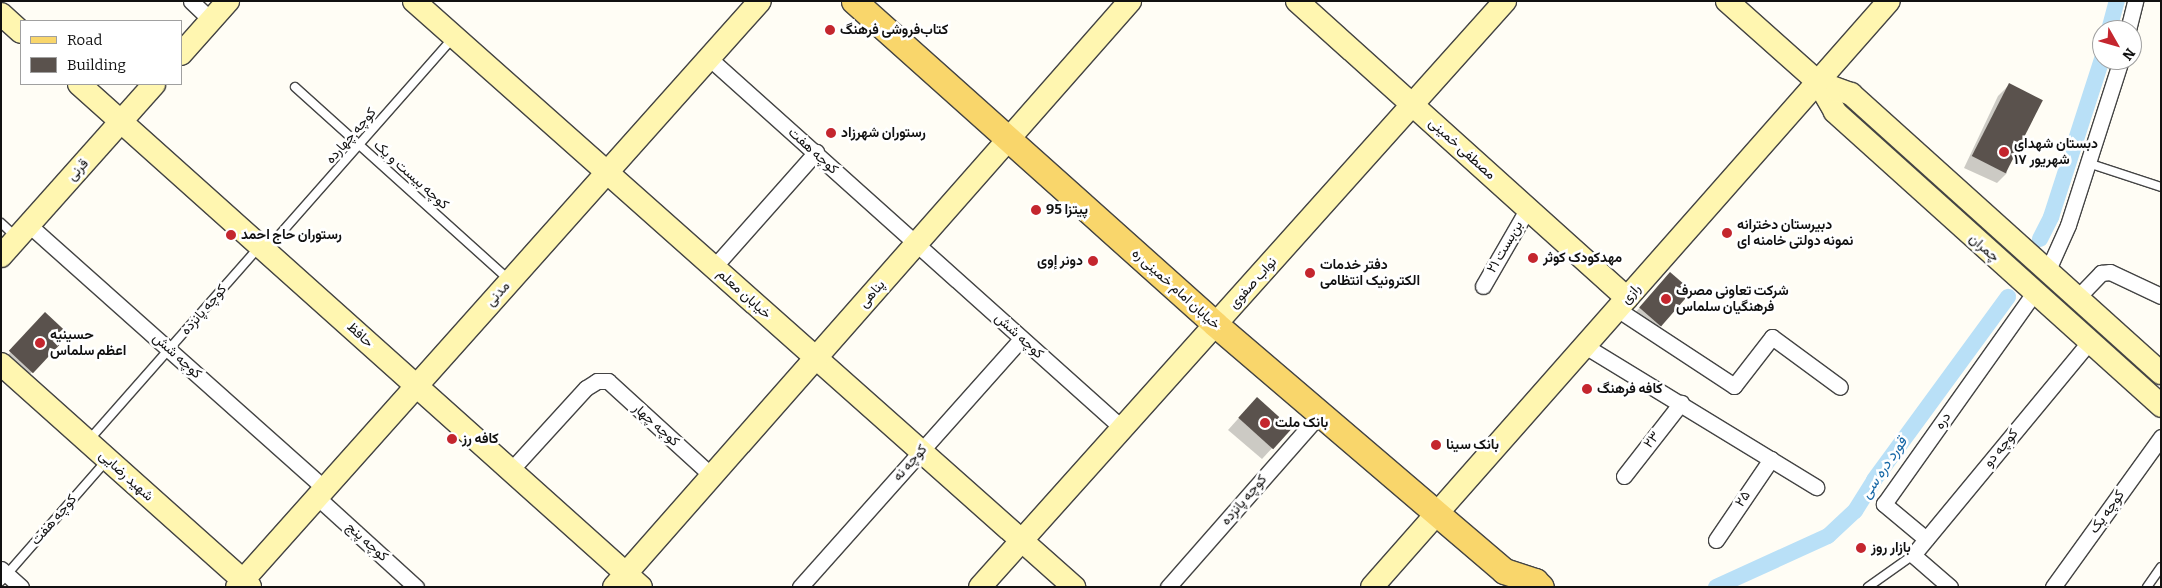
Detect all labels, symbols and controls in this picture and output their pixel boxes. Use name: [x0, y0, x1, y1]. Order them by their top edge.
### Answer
legend: [20, 20, 182, 85]
north arrow: [2092, 20, 2142, 70]
place label: کتاب‌فروشی فرهنگ: [840, 22, 948, 38]
marker: کتاب‌فروشی فرهنگ: [824, 24, 836, 36]
text: Road: [67, 31, 102, 49]
text: N: [2118, 44, 2138, 63]
text: Building: [67, 56, 126, 74]
street label: کوچه چهارده: [322, 105, 380, 167]
street label: مصطفی خمینی: [1425, 115, 1499, 183]
street label: کوچه هفت: [784, 124, 842, 178]
place label: رستوران شهرزاد: [841, 125, 926, 141]
marker: رستوران شهرزاد: [825, 127, 837, 139]
place label: دبستان شهدای ۱۷ شهریور: [2014, 136, 2098, 168]
street label: کوچه بیست و یک: [370, 137, 452, 213]
marker: دبستان شهدای ۱۷ شهریور: [1998, 146, 2010, 158]
street label: قرنی: [64, 155, 92, 185]
place label: پیتزا 95: [1046, 202, 1088, 218]
marker: پیتزا 95: [1030, 204, 1042, 216]
place label: دبیرستان دخترانه نمونه دولتی خامنه ای: [1737, 217, 1853, 250]
street label: بن‌بست ۲۱: [1483, 218, 1527, 276]
place label: رستوران حاج احمد: [241, 227, 342, 243]
marker: دبیرستان دخترانه نمونه دولتی خامنه ای: [1721, 227, 1733, 239]
marker: رستوران حاج احمد: [225, 229, 237, 241]
street label: چمران: [1966, 230, 2002, 266]
street label: خیابان امام خمینی ره: [1128, 245, 1224, 333]
place label: مهدکودک کوثر: [1543, 250, 1622, 266]
marker: مهدکودک کوثر: [1527, 252, 1539, 264]
place label: دونر إوی: [1037, 253, 1083, 269]
street label: نواب صفوی: [1226, 254, 1280, 312]
marker: دونر إوی: [1087, 255, 1099, 267]
place label: دفتر خدمات الکترونیک انتظامی: [1320, 257, 1420, 290]
street label: خیابان معلم: [713, 265, 775, 323]
marker: دفتر خدمات الکترونیک انتظامی: [1304, 267, 1316, 279]
street label: پناهی: [855, 277, 889, 311]
street label: مدنی: [482, 278, 514, 310]
street label: رازی: [1617, 280, 1645, 308]
street label: کوچه پانزده: [178, 281, 230, 339]
place label: شرکت تعاونی مصرف فرهنگیان سلماس: [1676, 283, 1789, 316]
marker: شرکت تعاونی مصرف فرهنگیان سلماس: [1660, 293, 1672, 305]
street label: کوچه شش: [991, 310, 1047, 362]
street label: حافظ: [343, 319, 377, 351]
place label: حسینیه اعظم سلماس: [50, 327, 126, 360]
street label: کوچه شش: [149, 330, 205, 382]
marker: حسینیه اعظم سلماس: [34, 337, 46, 349]
place label: کافه فرهنگ: [1597, 381, 1663, 397]
marker: کافه فرهنگ: [1581, 383, 1593, 395]
street label: کوچه چهار: [629, 400, 683, 450]
street label: دره: [1931, 409, 1955, 433]
place label: بانک ملت: [1275, 415, 1328, 431]
marker: بانک ملت: [1259, 417, 1271, 429]
street label: کوچه دو: [1980, 425, 2022, 471]
street label: ۲۳: [1640, 428, 1664, 452]
place label: کافه رز: [462, 431, 499, 447]
marker: کافه رز: [446, 433, 458, 445]
water label: قورد دره سی: [1857, 434, 1911, 502]
place label: بانک سینا: [1446, 437, 1499, 453]
marker: بانک سینا: [1430, 439, 1442, 451]
street label: کوچه نه: [889, 441, 931, 485]
street label: شهید رضایی: [95, 447, 157, 505]
street label: کوچه پانزده: [1218, 471, 1270, 529]
street label: کوچه یک: [2086, 487, 2128, 537]
street label: ۲۵: [1732, 488, 1754, 510]
street label: کوچه هفت: [27, 491, 81, 549]
street label: کوچه پنج: [343, 519, 391, 565]
place label: بازار روز: [1871, 540, 1911, 556]
marker: بازار روز: [1855, 542, 1867, 554]

